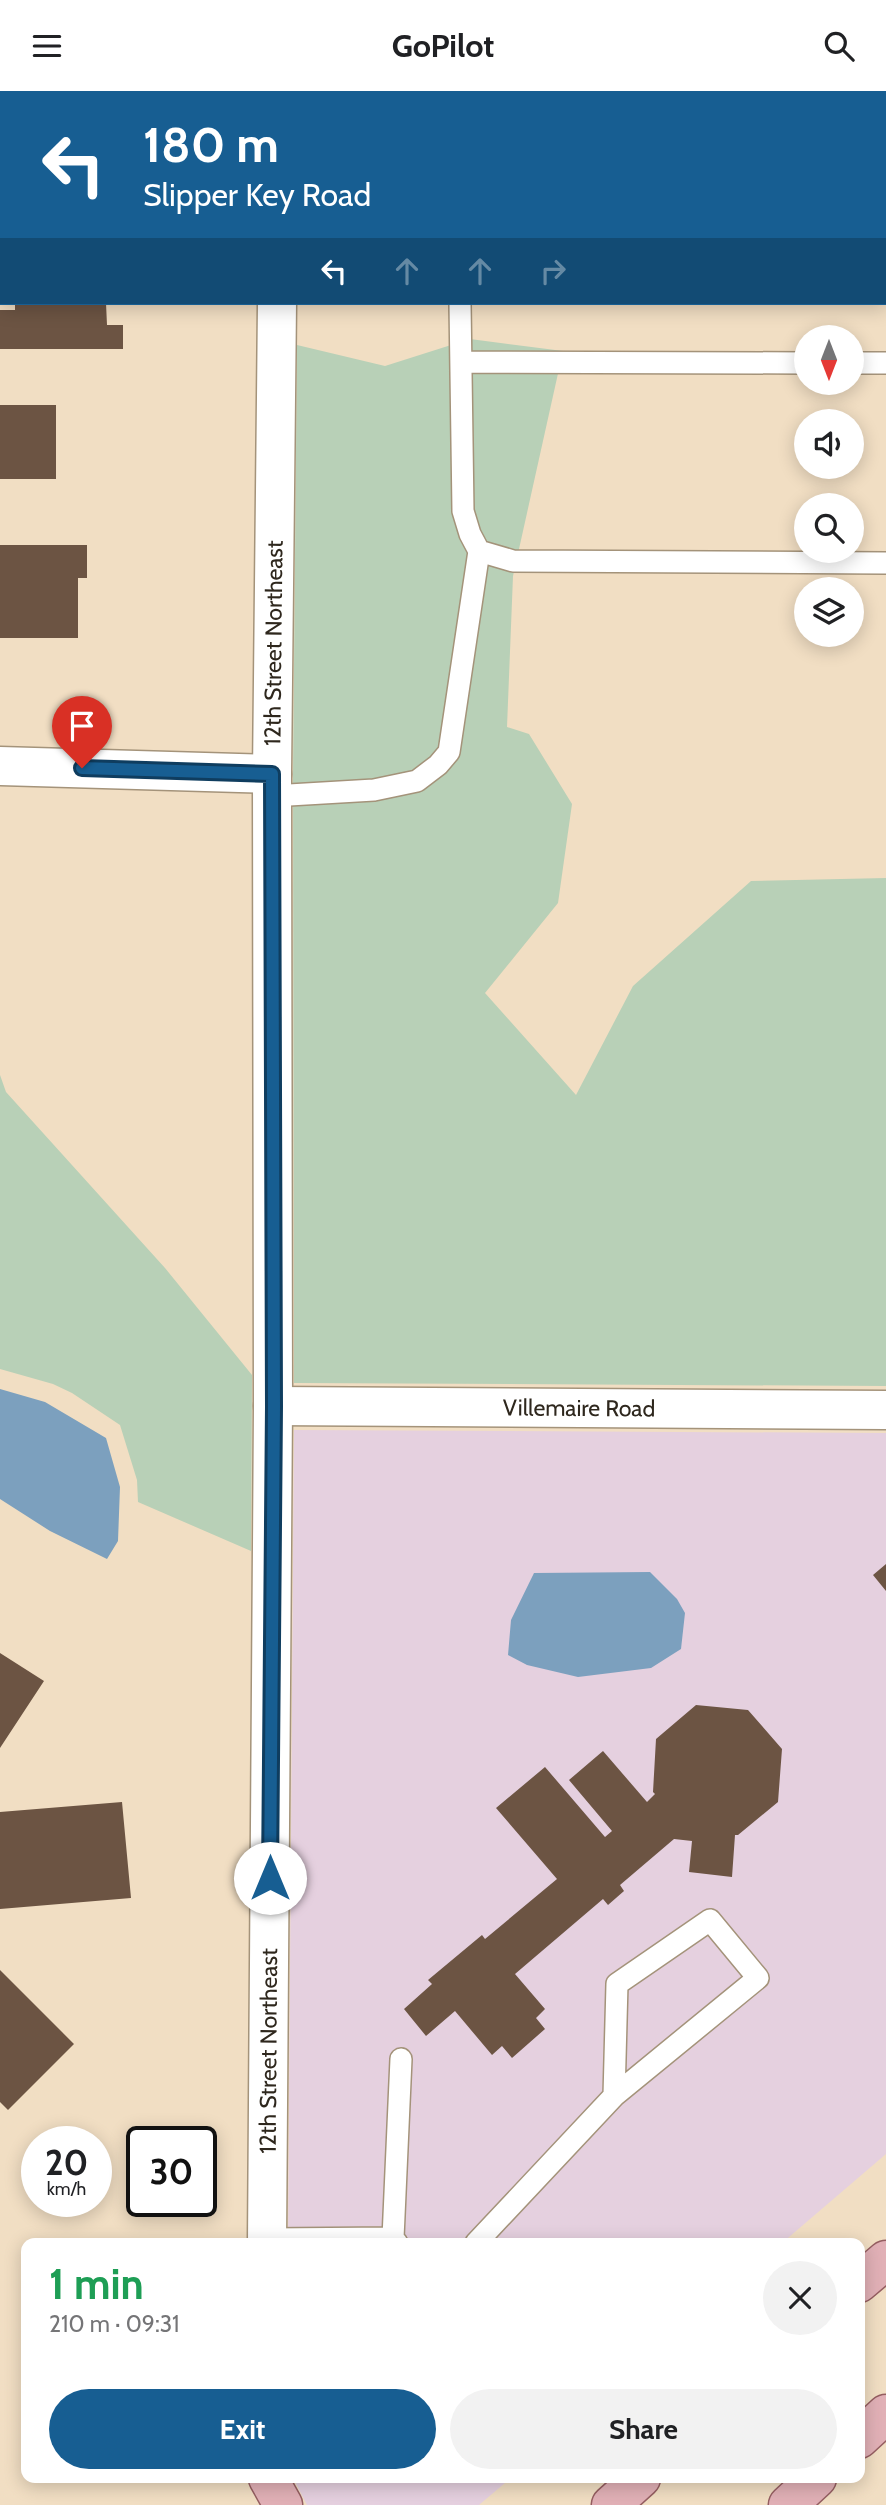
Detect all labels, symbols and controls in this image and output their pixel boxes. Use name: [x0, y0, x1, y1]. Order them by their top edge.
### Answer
text: GoPilot: [392, 26, 494, 65]
icon: menu: [28, 27, 66, 65]
icon: search: [820, 27, 858, 65]
text: 180 m: [143, 115, 279, 174]
icon: left: [28, 119, 119, 210]
text: Slipper Key Road: [143, 175, 371, 214]
icon: left: [315, 252, 353, 290]
icon: ahead: [388, 252, 426, 290]
icon: ahead: [461, 252, 499, 290]
icon: right: [534, 252, 572, 290]
north arrow: [794, 325, 864, 395]
map controls: [794, 325, 864, 647]
button: sound: [794, 409, 864, 479]
button: search: [794, 493, 864, 563]
street label: 12th Street Northeast: [258, 540, 288, 746]
button: layers: [794, 577, 864, 647]
pin: [52, 696, 112, 768]
icon: arrive: [63, 707, 101, 745]
street label: Villemaire Road: [503, 1393, 655, 1422]
position arrow: [233, 1841, 307, 1915]
street label: 12th Street Northeast: [254, 1948, 283, 2154]
speed limit sign: 30: [126, 2126, 217, 2217]
text: 20: [45, 2141, 88, 2184]
text: km/h: [47, 2178, 86, 2200]
text: 1 min: [49, 2258, 144, 2310]
button: close: [763, 2261, 837, 2335]
text: 210 m · 09:31: [49, 2310, 180, 2338]
button: Exit: [49, 2389, 436, 2469]
button: Share: [450, 2389, 837, 2469]

